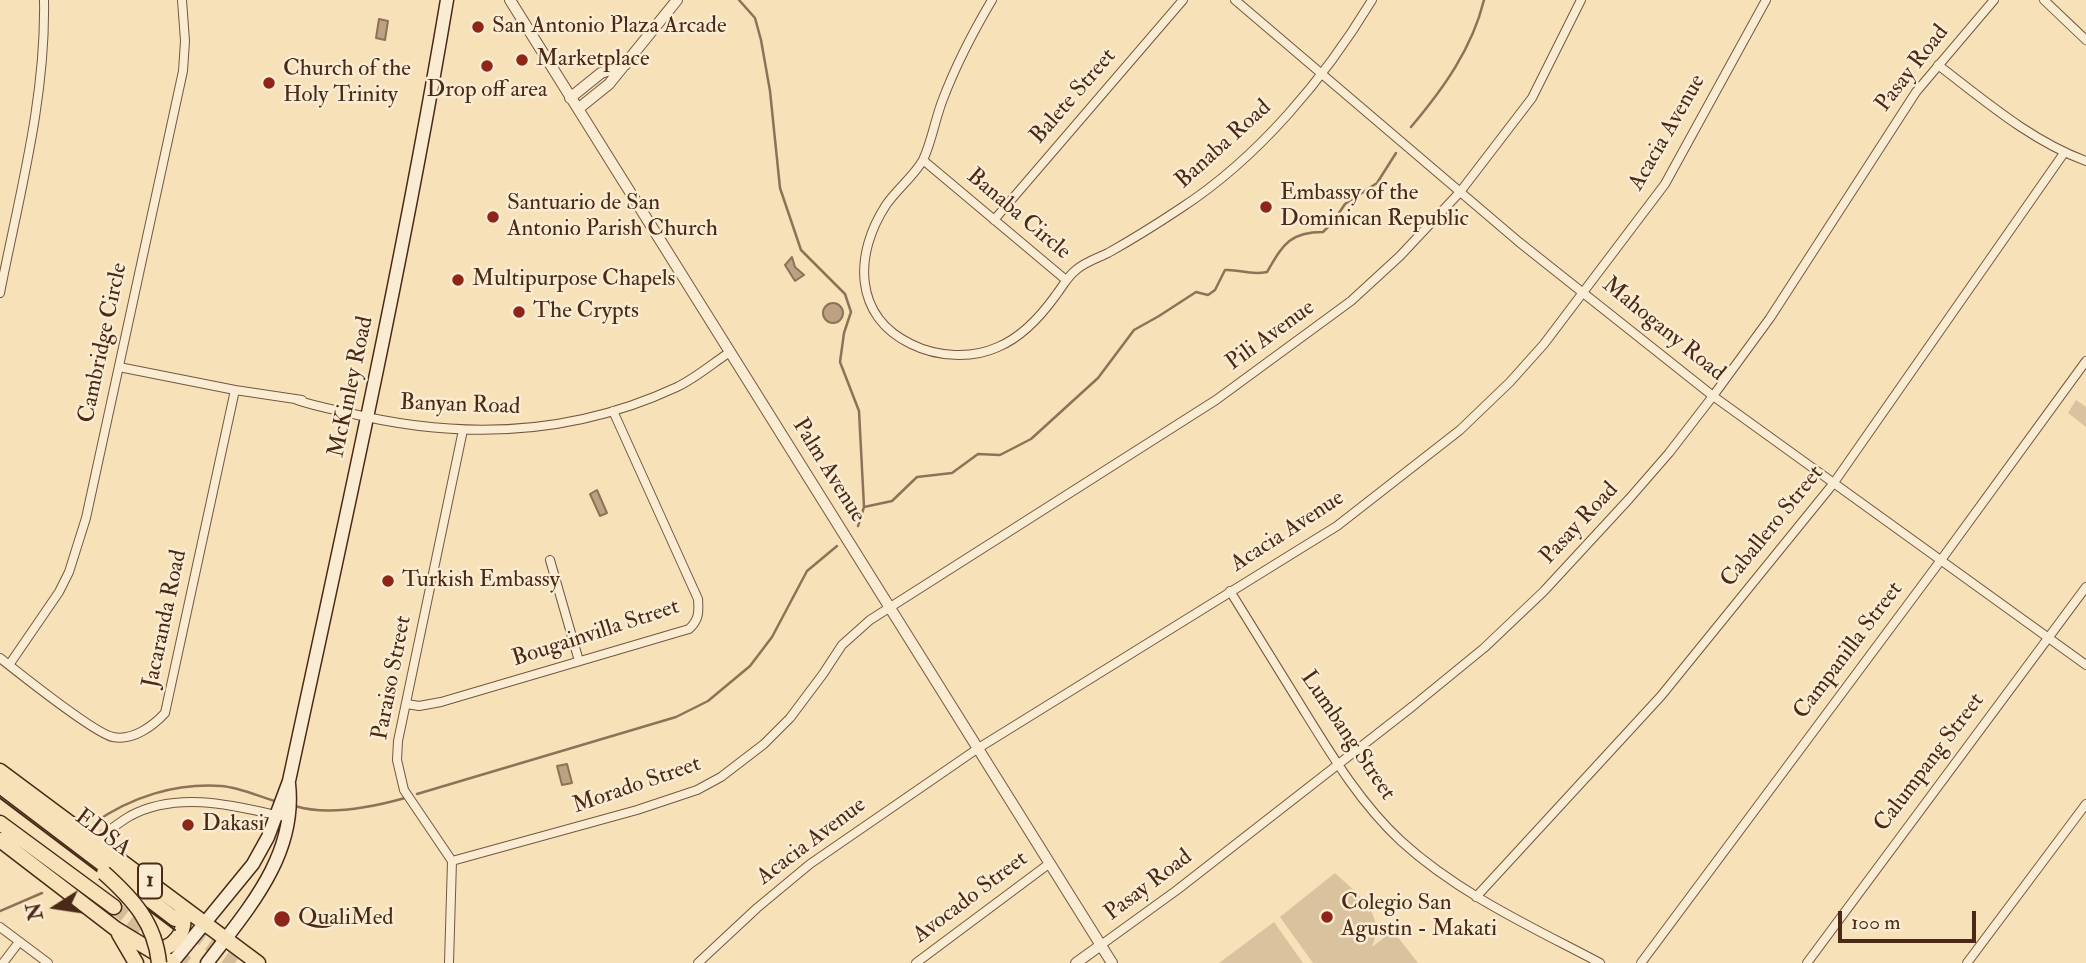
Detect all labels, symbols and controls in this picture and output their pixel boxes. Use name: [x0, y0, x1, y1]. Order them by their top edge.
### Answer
place label: San Antonio Plaza Arcade: [492, 13, 726, 41]
marker: San Antonio Plaza Arcade: [470, 19, 486, 35]
street label: Pasay Road: [1871, 20, 1955, 118]
street label: Balete Street: [1025, 44, 1123, 150]
place label: Marketplace: [536, 46, 649, 74]
marker: Marketplace: [514, 52, 530, 68]
place label: Church of the Holy Trinity: [283, 56, 411, 110]
marker: Drop off area: [479, 58, 495, 74]
street label: Acacia Avenue: [1624, 70, 1712, 196]
marker: Church of the Holy Trinity: [261, 75, 277, 91]
place label: Drop off area: [427, 77, 547, 105]
street label: Banaba Road: [1170, 95, 1278, 195]
street label: Banaba Circle: [960, 163, 1076, 267]
place label: Embassy of the Dominican Republic: [1280, 180, 1469, 234]
place label: Santuario de San Antonio Parish Church: [507, 190, 718, 244]
marker: Embassy of the Dominican Republic: [1258, 199, 1274, 215]
marker: Santuario de San Antonio Parish Church: [485, 209, 501, 225]
street label: Cambridge Circle: [74, 261, 134, 425]
place label: Multipurpose Chapels: [472, 266, 675, 294]
marker: Multipurpose Chapels: [450, 272, 466, 288]
street label: Mahogany Road: [1596, 272, 1730, 388]
street label: Pili Avenue: [1221, 295, 1321, 377]
place label: The Crypts: [533, 298, 639, 326]
marker: The Crypts: [511, 304, 527, 320]
street label: McKinley Road: [324, 314, 380, 460]
street label: Banyan Road: [399, 390, 521, 422]
street label: Palm Avenue: [785, 414, 871, 528]
street label: Caballero Street: [1716, 461, 1830, 593]
street label: Pasay Road: [1535, 477, 1625, 571]
street label: Acacia Avenue: [1226, 485, 1350, 579]
street label: Jacaranda Road: [138, 547, 194, 691]
place label: Turkish Embassy: [402, 567, 560, 595]
marker: Turkish Embassy: [380, 573, 396, 589]
street label: Campanilla Street: [1788, 577, 1910, 725]
street label: Bougainvilla Street: [509, 594, 683, 674]
street label: Paraiso Street: [367, 614, 419, 742]
street label: Lumbang Street: [1293, 666, 1401, 806]
street label: Calumpang Street: [1869, 688, 1991, 838]
street label: Morado Street: [569, 751, 705, 821]
street label: Acacia Avenue: [752, 792, 872, 892]
street label: EDSA: [69, 804, 135, 864]
place label: Dakasi: [202, 811, 264, 839]
marker: Dakasi: [180, 817, 196, 833]
street label: Pasay Road: [1100, 844, 1198, 928]
street label: Avocado Street: [908, 846, 1034, 950]
road number: 1: [138, 864, 162, 898]
north arrow: [21, 872, 91, 942]
place label: Colegio San Agustin - Makati: [1341, 890, 1497, 944]
scale bar: [1841, 897, 1979, 941]
text: N: [22, 901, 49, 922]
place label: QualiMed: [298, 905, 394, 933]
marker: QualiMed: [272, 909, 292, 929]
marker: Colegio San Agustin - Makati: [1319, 909, 1335, 925]
text: 100 m: [1851, 909, 1901, 936]

